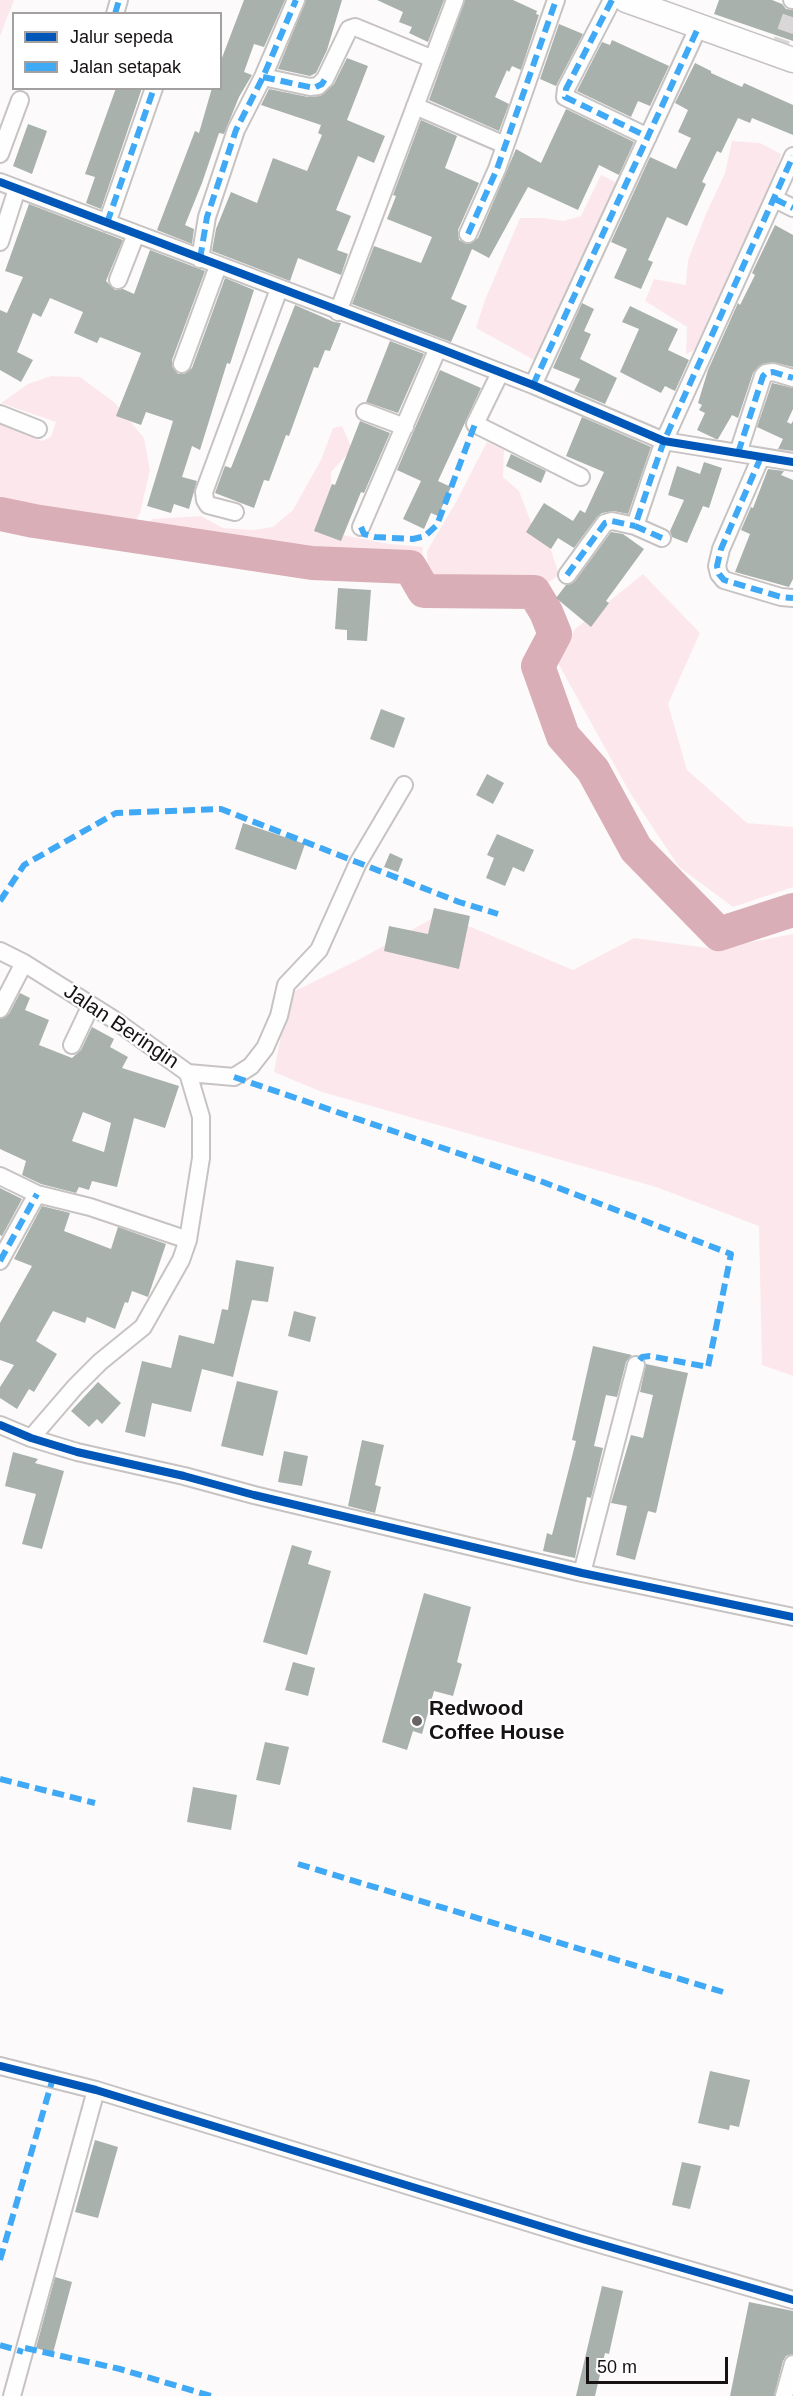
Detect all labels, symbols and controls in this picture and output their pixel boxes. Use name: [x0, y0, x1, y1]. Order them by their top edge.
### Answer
legend: [12, 12, 222, 90]
text: Jalur sepeda: [70, 27, 173, 47]
text: Jalan setapak: [70, 57, 181, 77]
street label: Jalan Beringin: [59, 979, 183, 1075]
place label: Redwood Coffee House: [429, 1696, 564, 1746]
marker: Redwood Coffee House: [410, 1714, 424, 1728]
scale bar: [589, 2345, 732, 2383]
text: 50 m: [597, 2357, 637, 2377]

